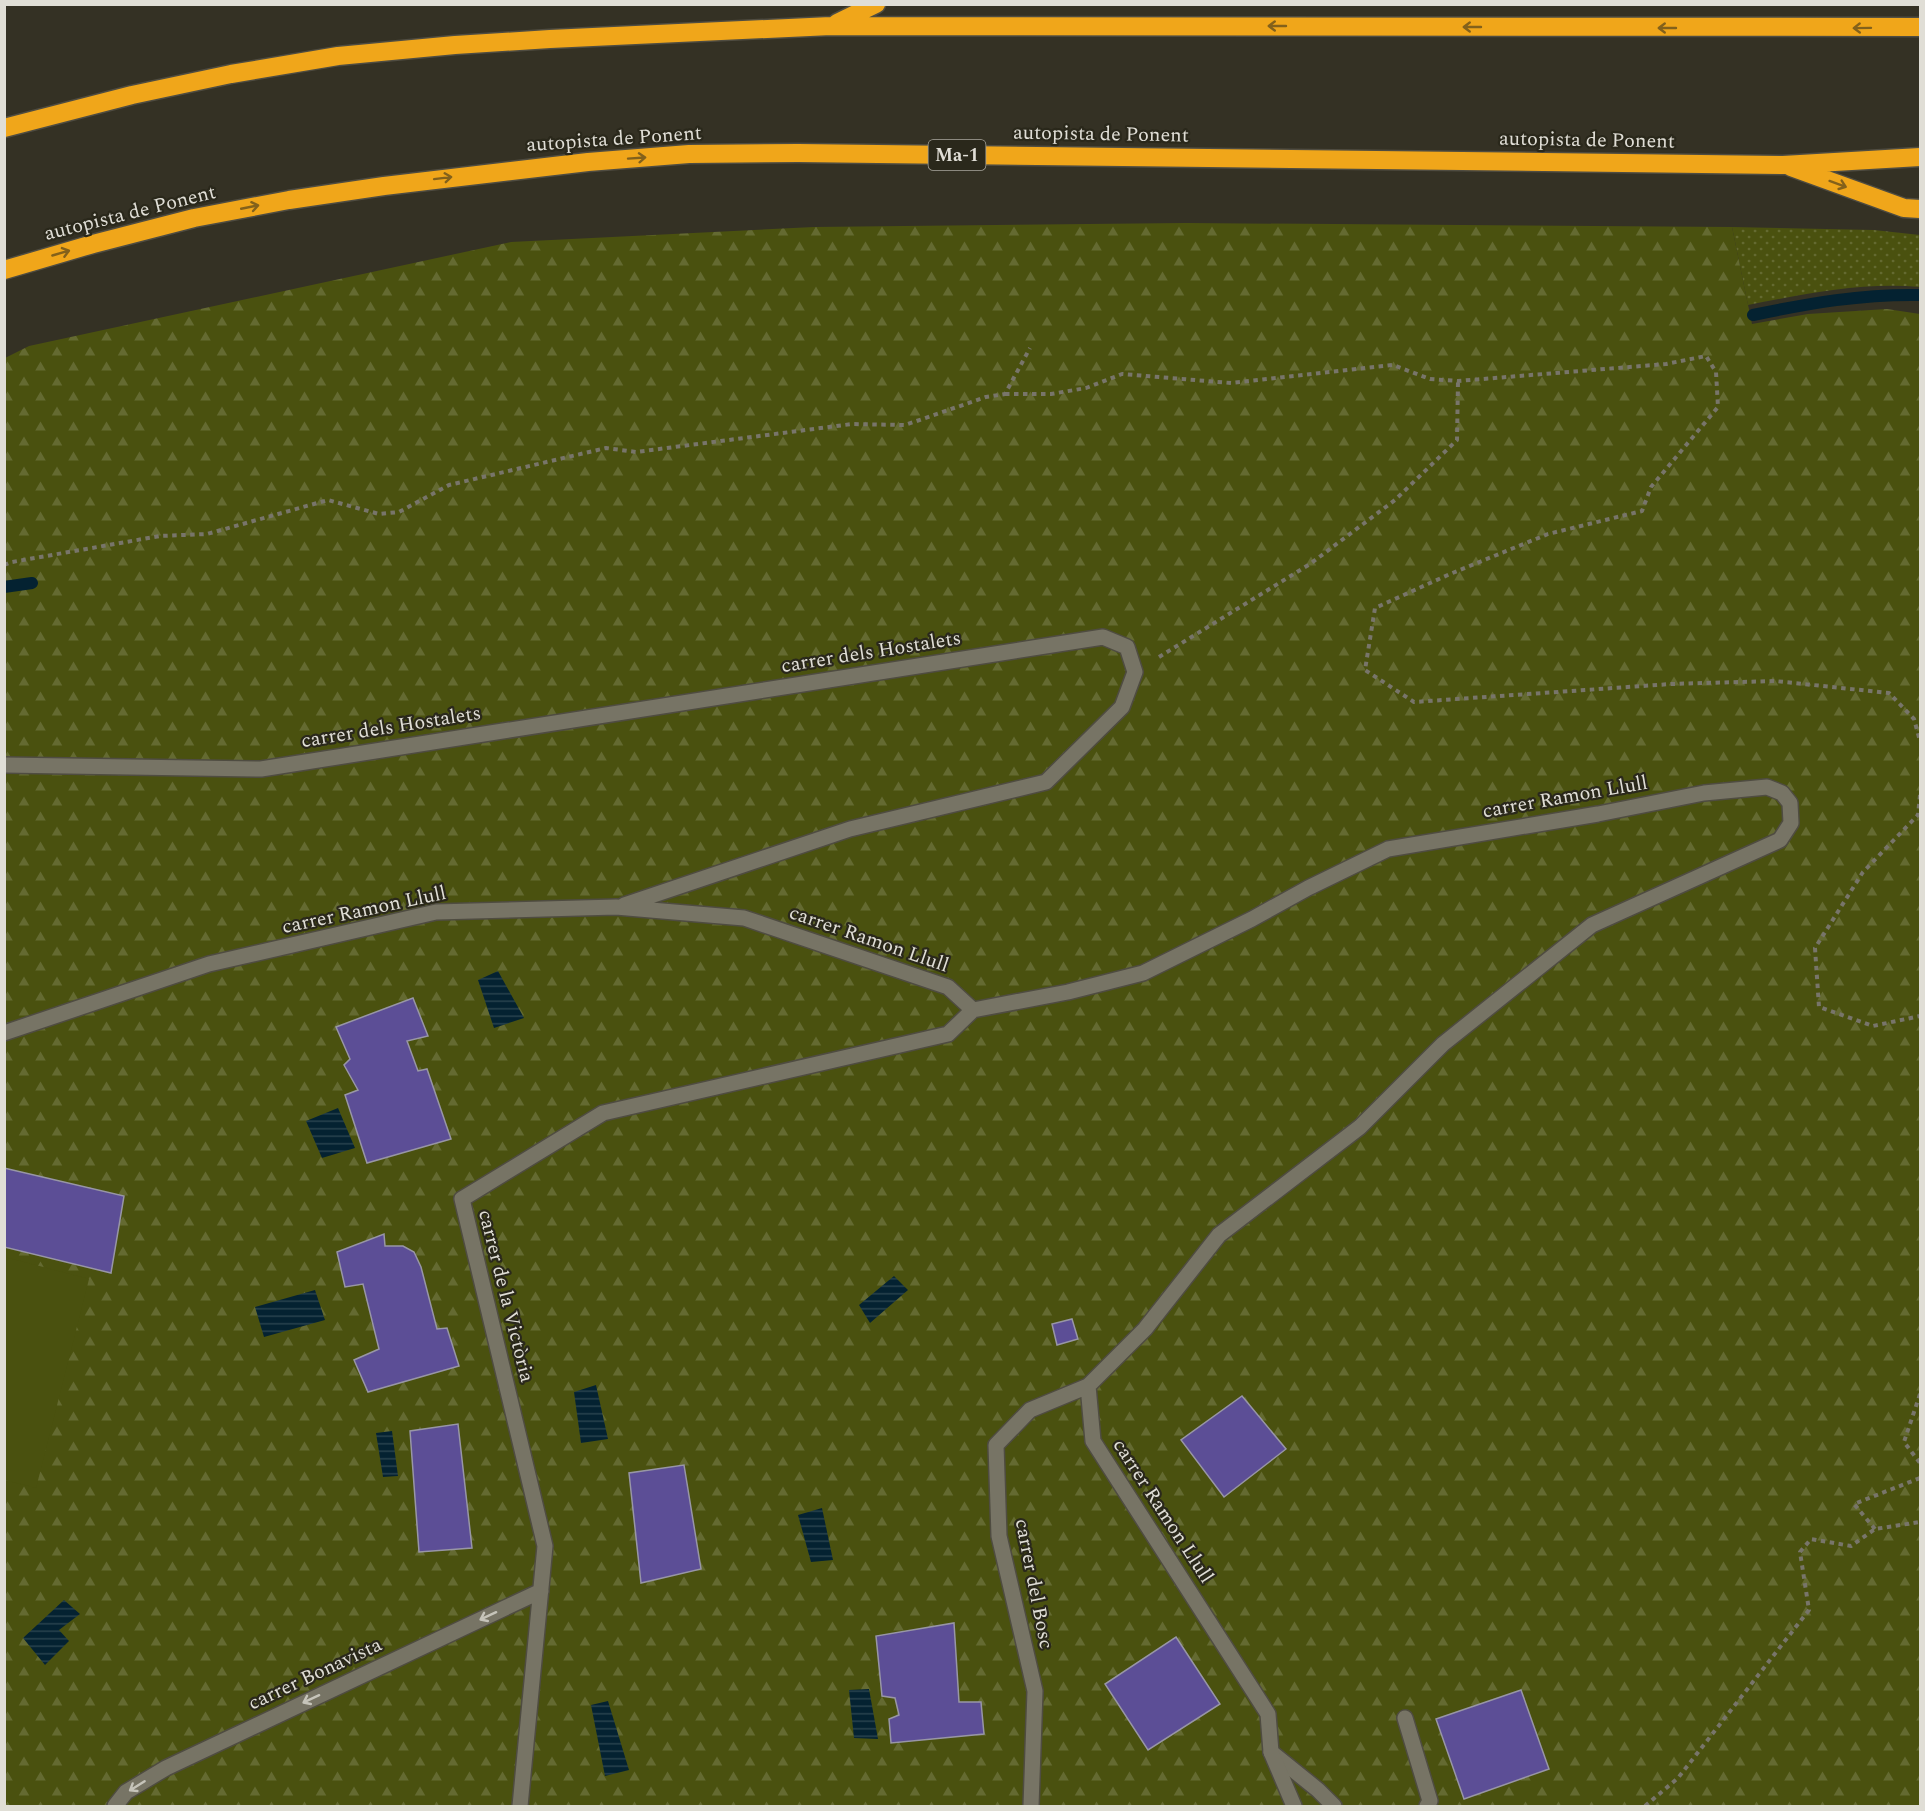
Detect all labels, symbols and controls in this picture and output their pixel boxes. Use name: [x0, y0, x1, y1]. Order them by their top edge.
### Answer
one-way arrow: [1268, 20, 1288, 32]
one-way arrow: [1463, 21, 1483, 33]
one-way arrow: [1658, 22, 1678, 34]
one-way arrow: [1853, 22, 1873, 34]
street label: autopista de Ponent: [1013, 117, 1189, 151]
street label: autopista de Ponent: [525, 118, 703, 160]
street label: autopista de Ponent: [1499, 123, 1675, 157]
road number: Ma-1: [928, 140, 986, 170]
one-way arrow: [626, 153, 646, 164]
one-way arrow: [432, 172, 452, 183]
street label: autopista de Ponent: [41, 177, 219, 249]
one-way arrow: [1829, 180, 1847, 191]
one-way arrow: [240, 201, 259, 212]
one-way arrow: [51, 247, 70, 258]
street label: carrer dels Hostalets: [779, 623, 963, 681]
street label: carrer dels Hostalets: [299, 698, 483, 756]
street label: carrer Ramon Llull: [1480, 768, 1650, 826]
street label: carrer Ramon Llull: [279, 878, 449, 942]
street label: carrer Ramon Llull: [785, 898, 953, 980]
street label: carrer de la Victòria: [470, 1207, 542, 1386]
street label: carrer Ramon Llull: [1105, 1433, 1221, 1589]
street label: carrer del Bosc: [1007, 1516, 1061, 1652]
one-way arrow: [479, 1611, 497, 1623]
street label: carrer Bonavista: [243, 1630, 387, 1718]
one-way arrow: [303, 1694, 321, 1706]
one-way arrow: [129, 1780, 146, 1792]

